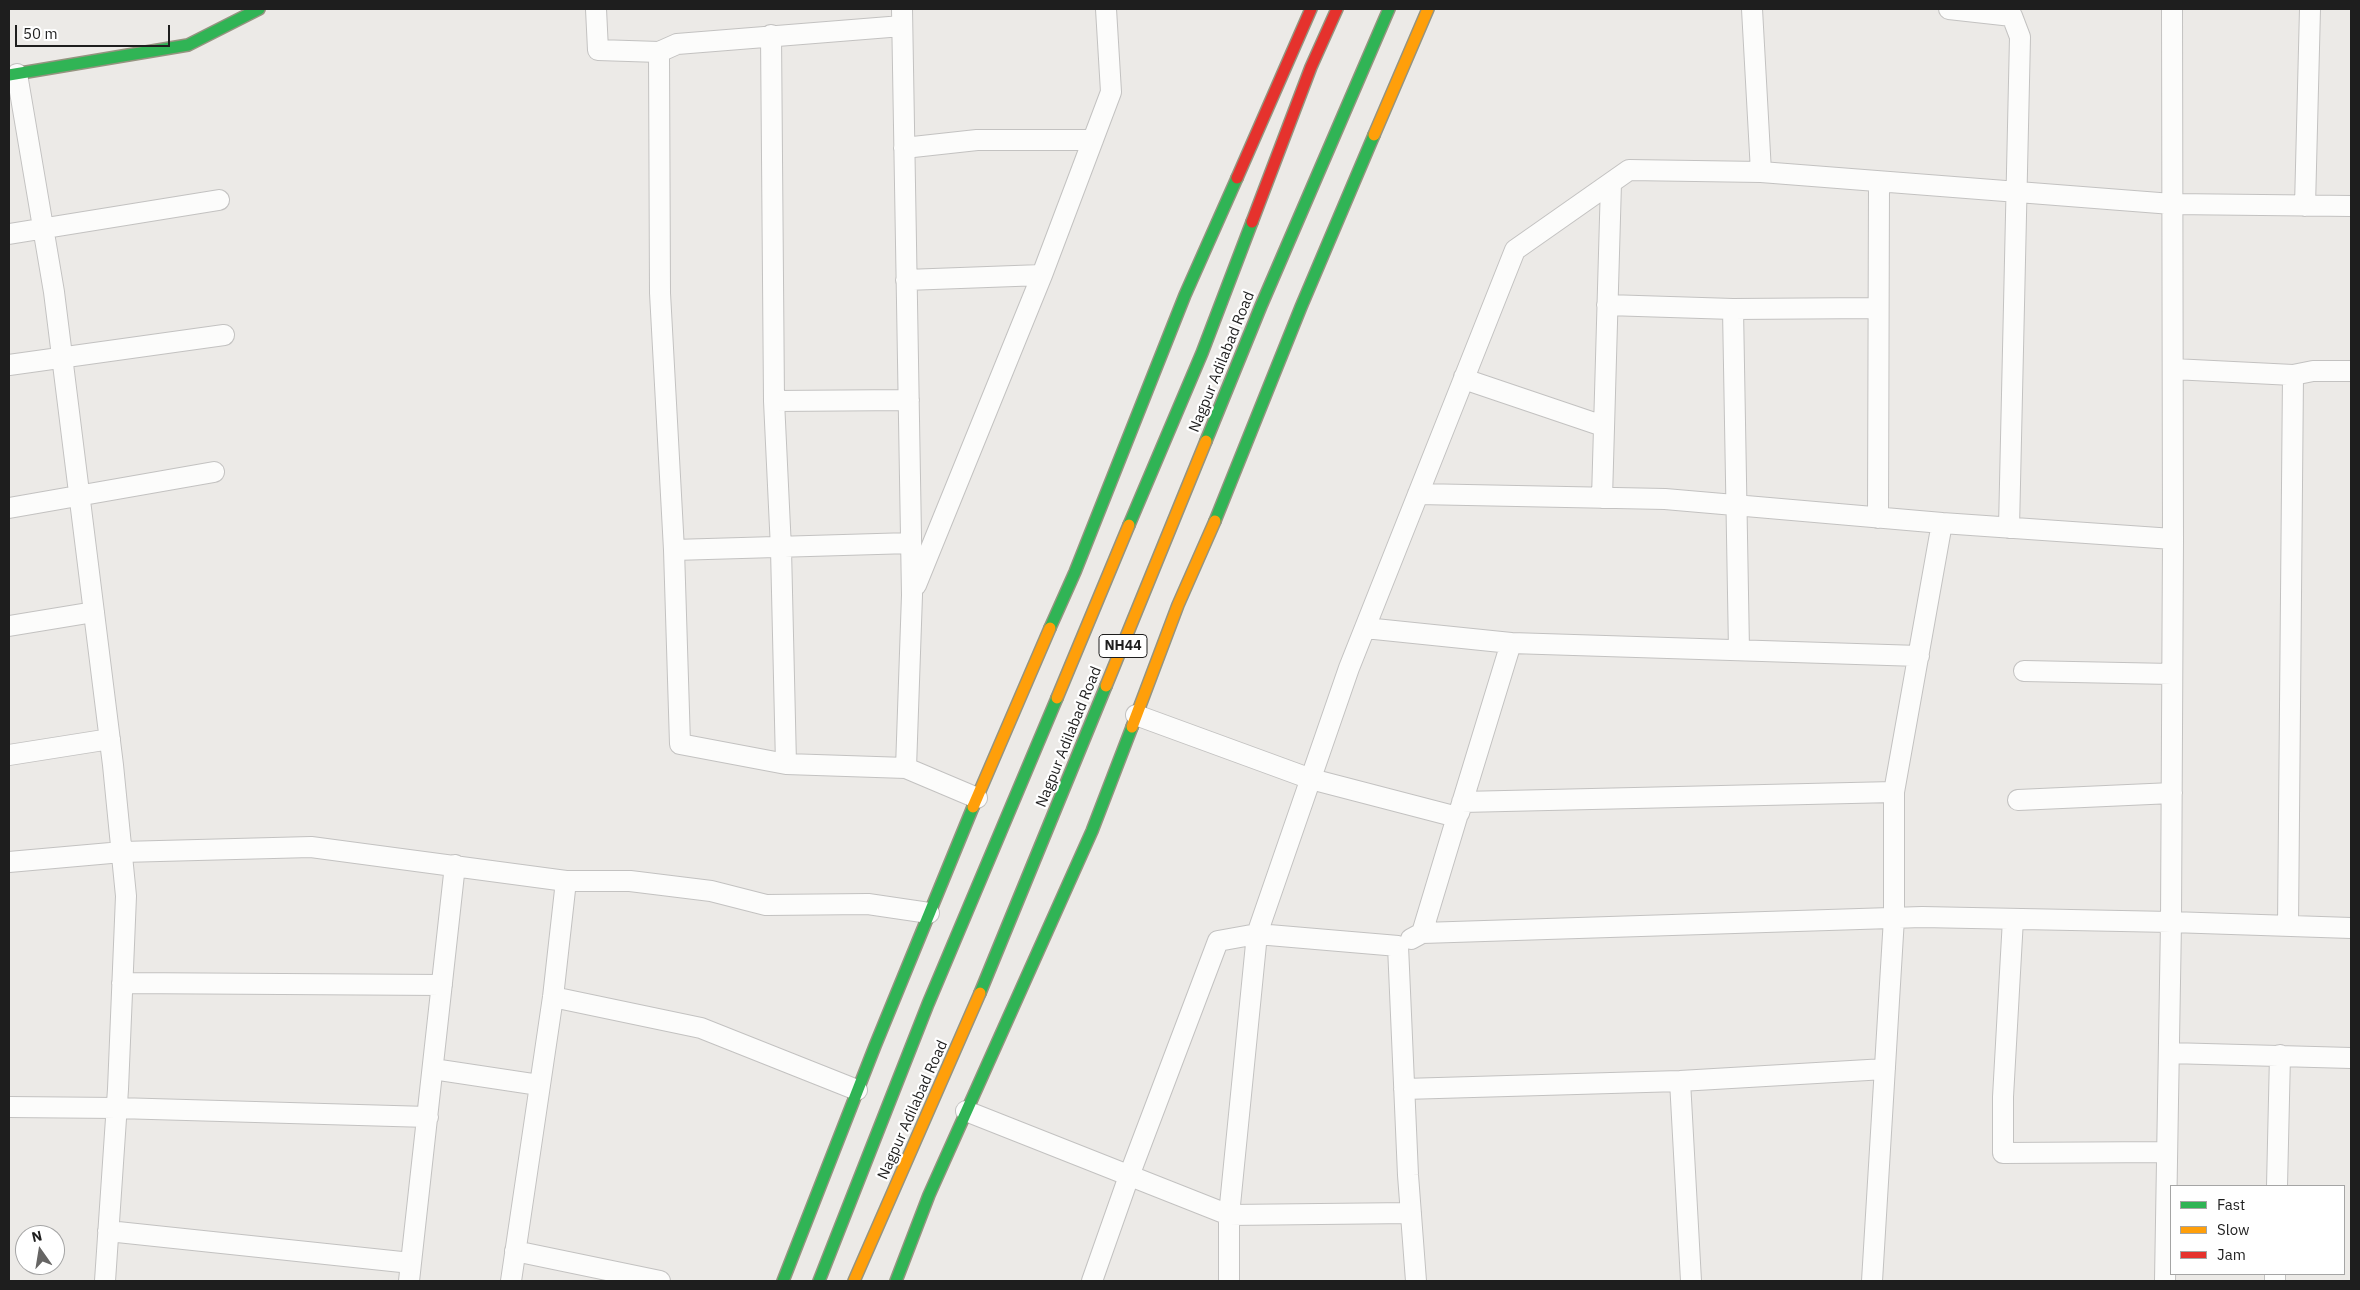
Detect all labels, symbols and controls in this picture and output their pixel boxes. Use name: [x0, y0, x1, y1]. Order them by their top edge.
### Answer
scale bar: [18, 15, 172, 47]
text: 50 m: [23, 24, 58, 43]
street label: Nagpur Adilabad Road: [1185, 289, 1259, 435]
road number: NH44: [1099, 634, 1147, 658]
street label: Nagpur Adilabad Road: [1032, 664, 1106, 810]
street label: Nagpur Adilabad Road: [874, 1038, 952, 1182]
legend: [2170, 1185, 2345, 1275]
text: Fast: [2217, 1195, 2245, 1214]
text: Slow: [2217, 1220, 2250, 1239]
north arrow: [15, 1225, 65, 1275]
text: N: [30, 1226, 44, 1246]
text: Jam: [2217, 1245, 2246, 1264]

